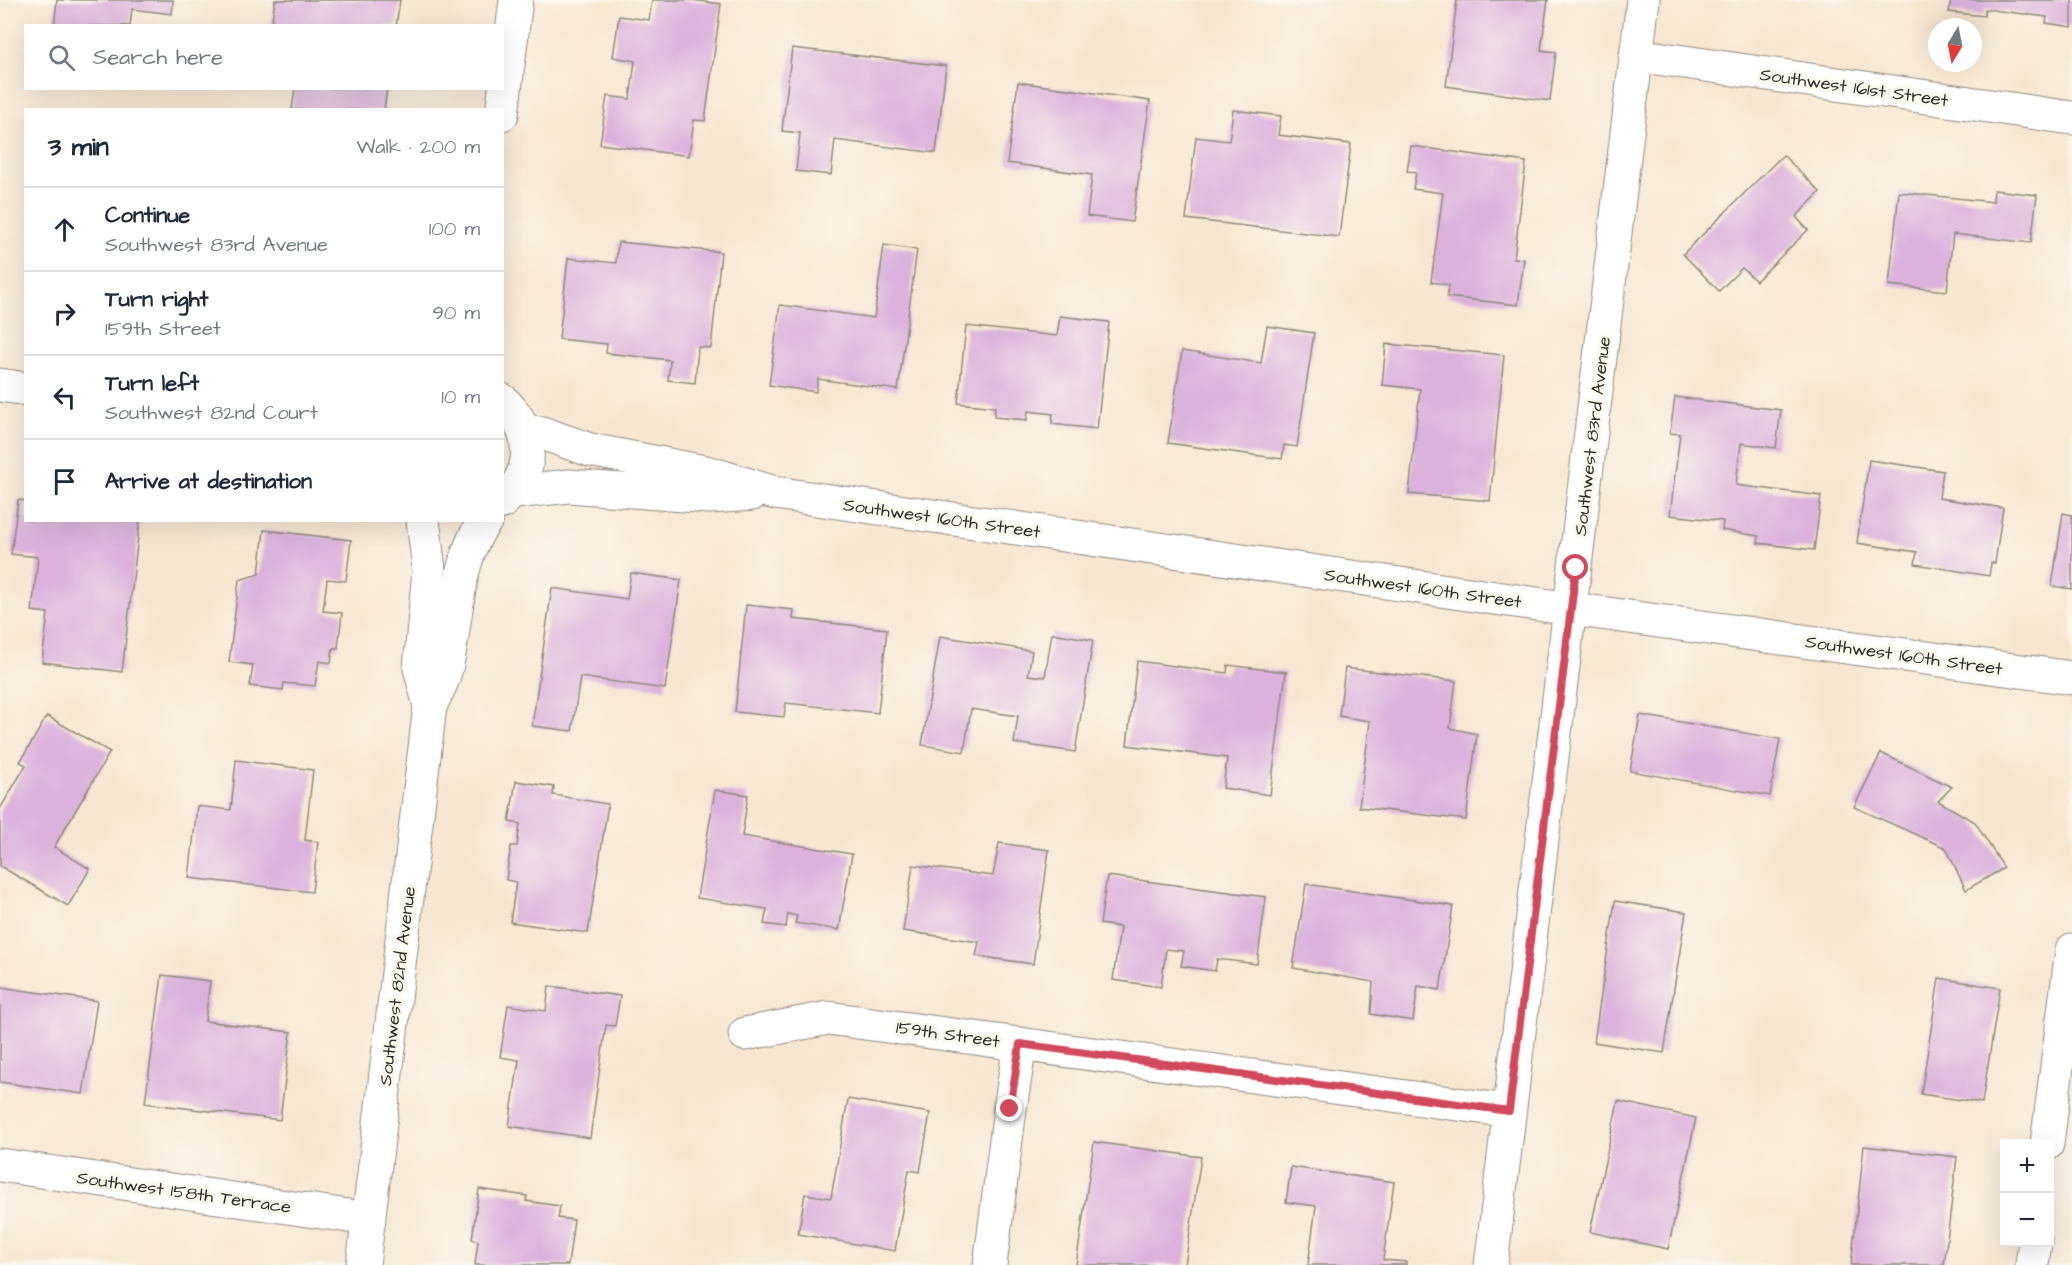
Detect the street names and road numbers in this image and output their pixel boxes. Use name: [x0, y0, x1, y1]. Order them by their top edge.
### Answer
street label: Southwest 161st Street: [1758, 62, 1950, 113]
street label: Southwest 83rd Avenue: [1568, 335, 1617, 537]
street label: Southwest 160th Street: [842, 492, 1043, 545]
street label: Southwest 160th Street: [1323, 562, 1524, 615]
street label: Southwest 160th Street: [1804, 629, 2005, 682]
street label: Southwest 82nd Avenue: [373, 885, 422, 1087]
street label: 159th Street: [895, 1015, 1002, 1054]
street label: Southwest 158th Terrace: [75, 1165, 293, 1220]

